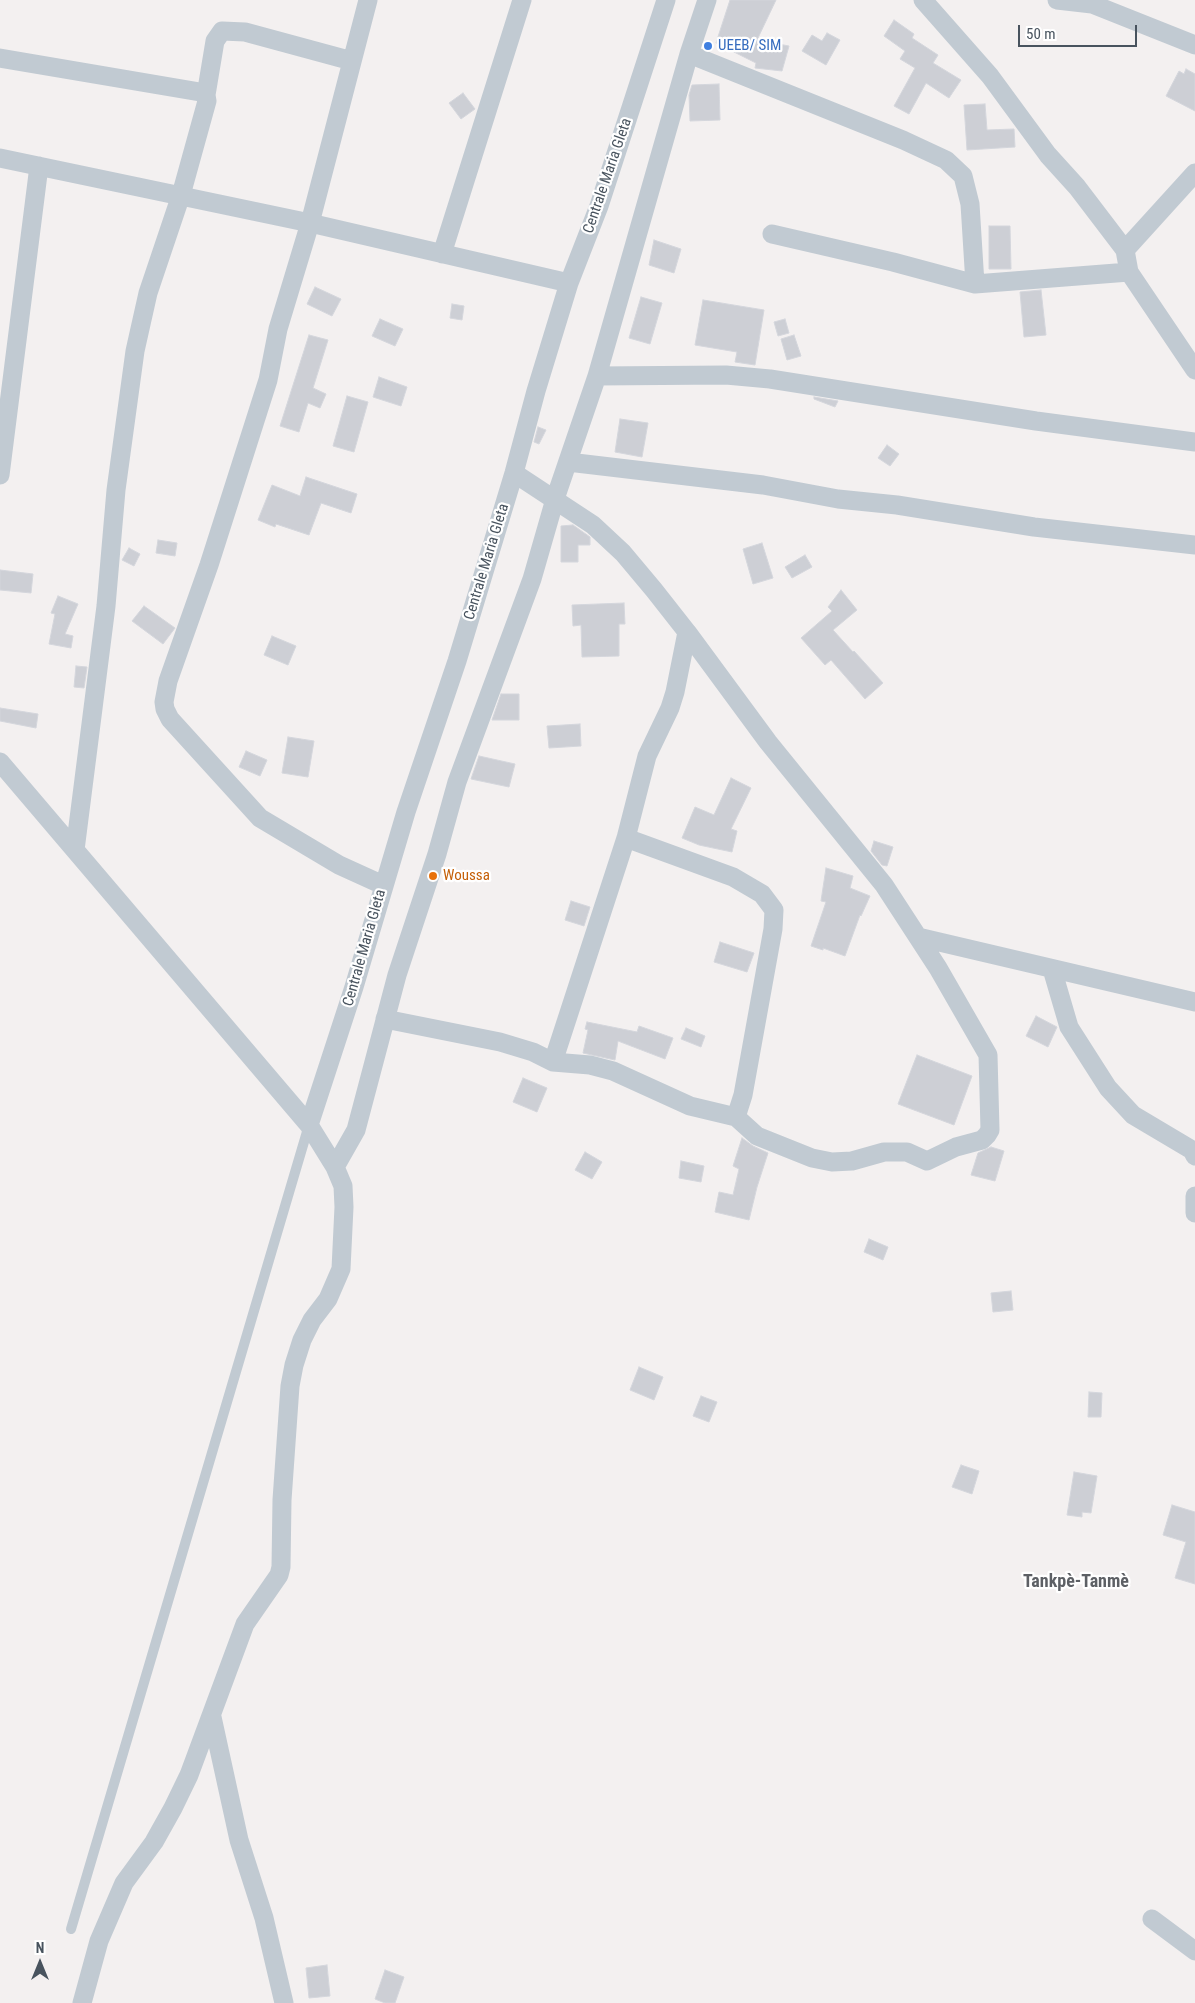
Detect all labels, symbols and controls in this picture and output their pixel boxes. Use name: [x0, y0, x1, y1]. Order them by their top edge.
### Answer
scale bar: [1020, 15, 1139, 47]
text: 50 m: [1026, 25, 1056, 43]
place label: UEEB/ SIM: [718, 37, 781, 55]
marker: UEEB/ SIM: [702, 40, 714, 52]
street label: Centrale Maria Gleta: [580, 116, 636, 236]
street label: Centrale Maria Gleta: [461, 502, 513, 622]
place label: Woussa: [443, 867, 490, 885]
marker: Woussa: [427, 870, 439, 882]
street label: Centrale Maria Gleta: [340, 887, 390, 1009]
district label: Tankpè-Tanmè: [1023, 1571, 1129, 1593]
north arrow: [15, 1938, 65, 1988]
text: N: [36, 1940, 44, 1956]

